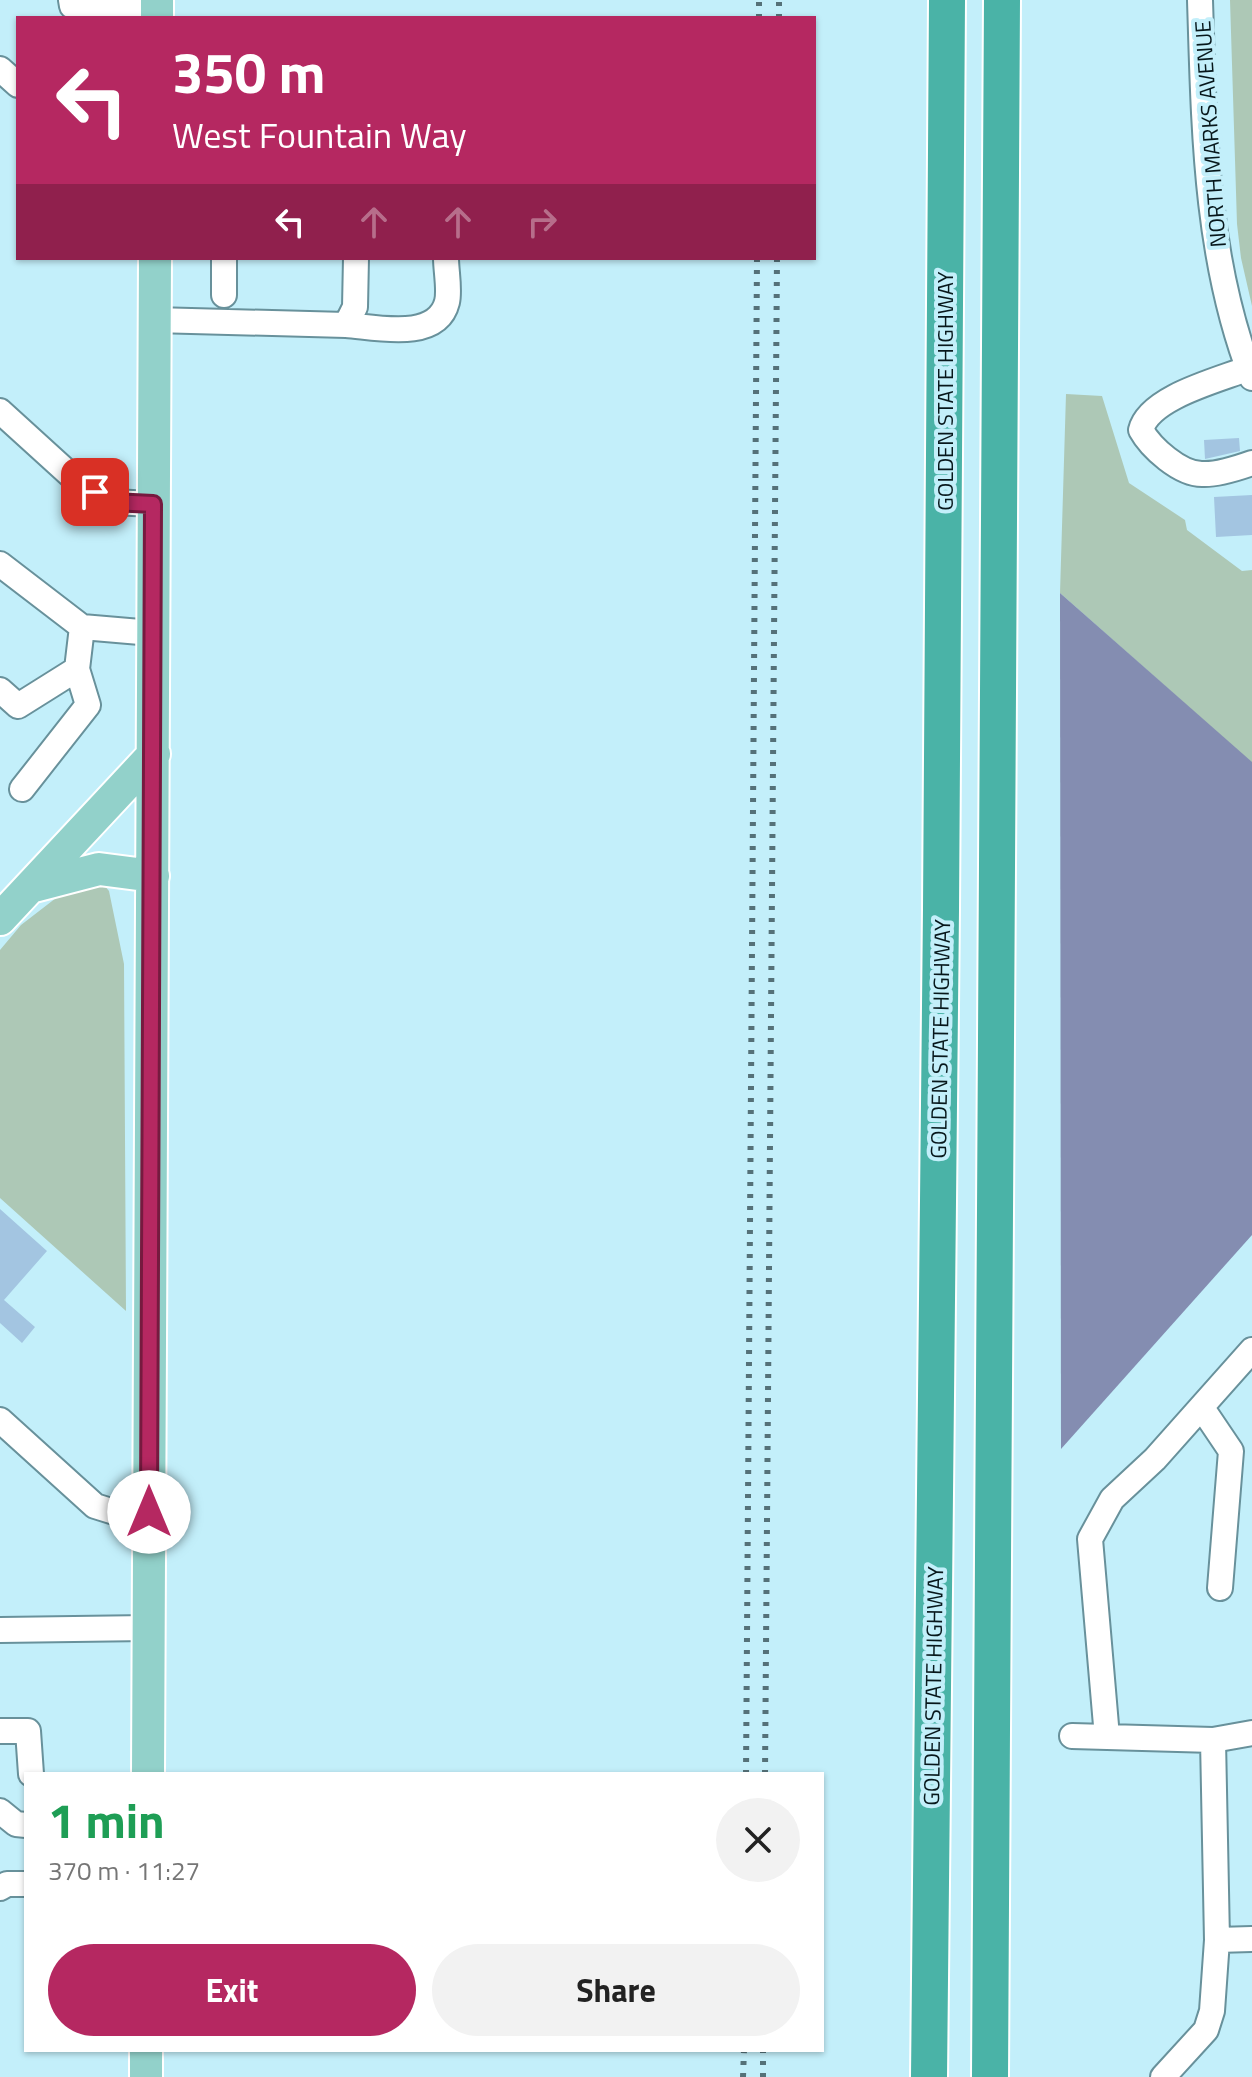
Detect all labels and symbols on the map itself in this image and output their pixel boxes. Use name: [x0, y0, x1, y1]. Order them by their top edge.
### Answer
street label: NORTH MARKS AVENUE: [1185, 20, 1235, 248]
street label: GOLDEN STATE HIGHWAY: [928, 271, 962, 511]
pin: [61, 458, 129, 526]
street label: GOLDEN STATE HIGHWAY: [921, 919, 959, 1159]
position arrow: [107, 1470, 191, 1554]
street label: GOLDEN STATE HIGHWAY: [914, 1566, 952, 1806]

